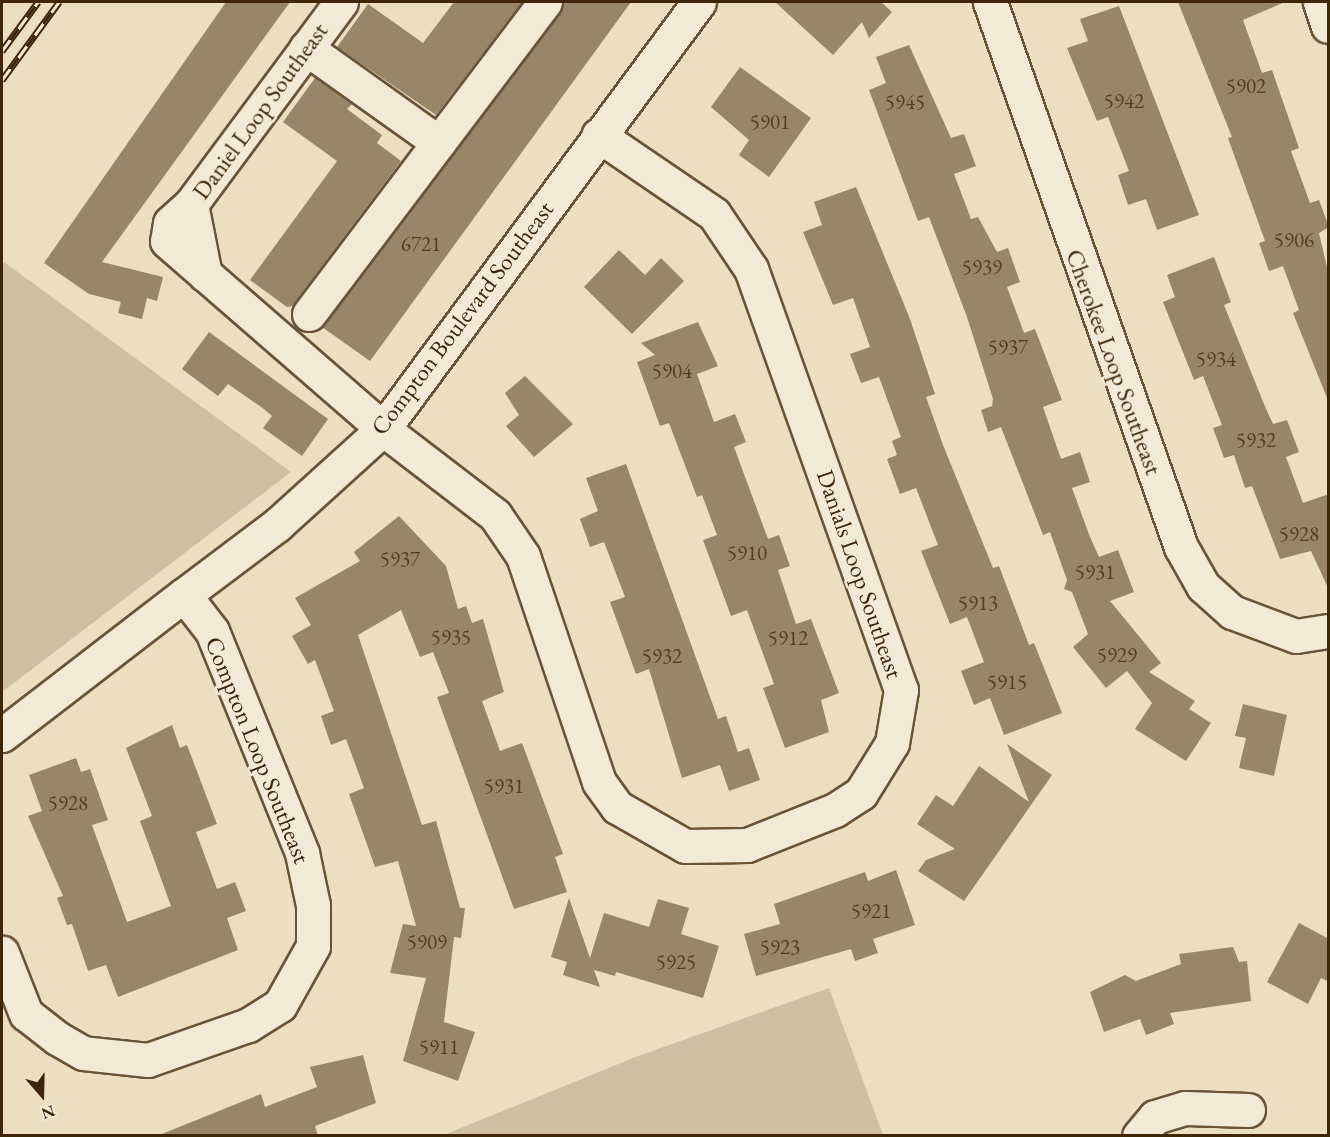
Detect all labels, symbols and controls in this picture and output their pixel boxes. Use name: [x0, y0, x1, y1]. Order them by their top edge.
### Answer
street label: Daniel Loop Southeast: [186, 17, 334, 205]
house number: 5902: [1226, 73, 1266, 99]
house number: 5942: [1104, 88, 1144, 114]
house number: 5945: [885, 89, 925, 115]
house number: 5901: [750, 109, 790, 135]
street label: Compton Boulevard Southeast: [365, 195, 559, 441]
house number: 5906: [1274, 227, 1314, 253]
house number: 6721: [401, 231, 441, 257]
street label: Cherokee Loop Southeast: [1060, 245, 1168, 479]
house number: 5939: [962, 254, 1002, 280]
house number: 5937: [988, 334, 1028, 360]
house number: 5934: [1196, 346, 1236, 372]
house number: 5904: [652, 358, 692, 384]
house number: 5932: [1236, 427, 1276, 453]
street label: Danials Loop Southeast: [811, 466, 909, 682]
house number: 5928: [1279, 521, 1319, 547]
house number: 5910: [727, 540, 767, 566]
house number: 5937: [380, 546, 420, 572]
house number: 5931: [1075, 559, 1115, 585]
house number: 5913: [958, 590, 998, 616]
house number: 5935: [431, 624, 471, 650]
house number: 5912: [768, 625, 808, 651]
street label: Compton Loop Southeast: [199, 633, 317, 867]
house number: 5929: [1097, 642, 1137, 668]
house number: 5932: [642, 643, 682, 669]
house number: 5915: [987, 669, 1027, 695]
house number: 5931: [484, 773, 524, 799]
house number: 5928: [48, 790, 88, 816]
house number: 5921: [851, 898, 891, 924]
house number: 5909: [407, 929, 447, 955]
house number: 5923: [760, 934, 800, 960]
house number: 5925: [656, 949, 696, 975]
house number: 5911: [419, 1034, 459, 1060]
north arrow: [12, 1065, 72, 1125]
text: N: [39, 1100, 58, 1124]

